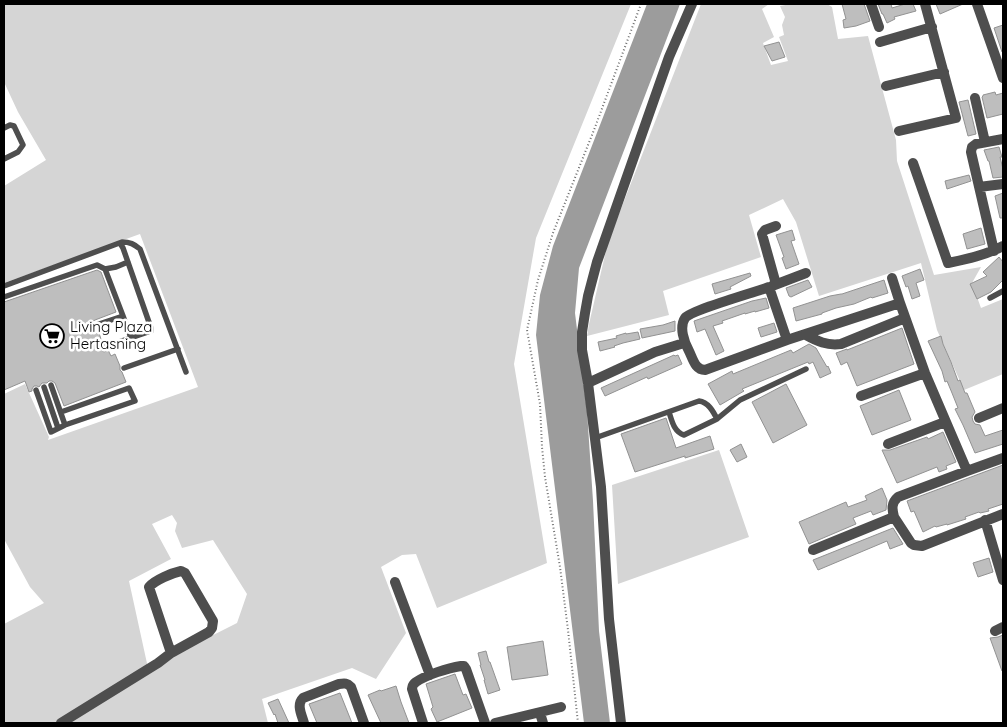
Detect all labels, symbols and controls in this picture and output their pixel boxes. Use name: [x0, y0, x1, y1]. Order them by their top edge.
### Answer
place label: Living Plaza Hertasning: [70, 317, 152, 353]
supermarket icon: Living Plaza Hertasning: [39, 323, 65, 349]

